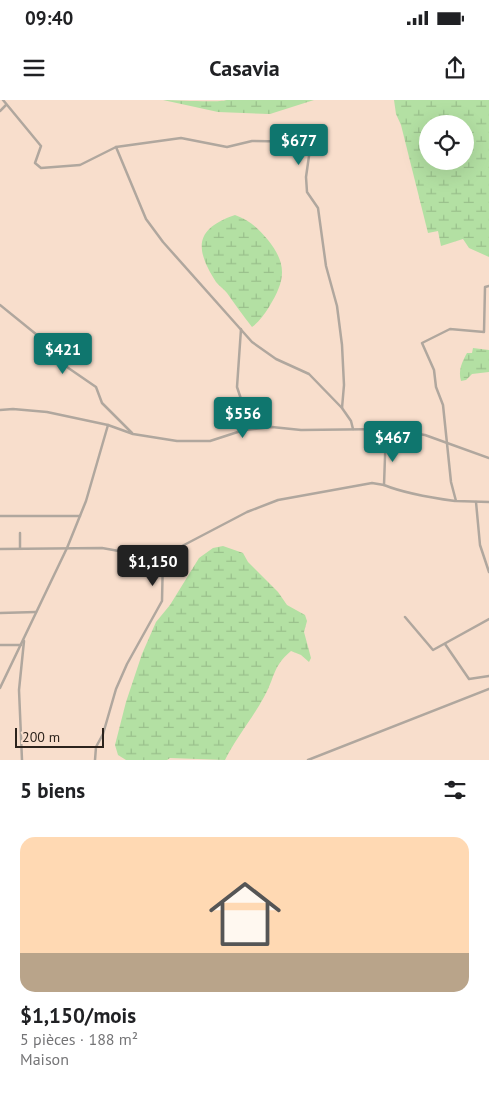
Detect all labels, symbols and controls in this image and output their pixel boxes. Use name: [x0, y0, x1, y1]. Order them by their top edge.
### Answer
text: 09:40: [25, 6, 73, 30]
icon: menu: [20, 54, 48, 82]
text: Casavia: [209, 54, 280, 82]
icon: share: [441, 54, 469, 82]
map controls: [419, 115, 474, 170]
button: locate: [419, 115, 474, 170]
pin: $677: [269, 123, 329, 166]
text: $677: [281, 130, 317, 150]
pin: $421: [33, 332, 93, 375]
text: $421: [45, 339, 81, 359]
pin: $556: [213, 396, 273, 439]
text: $556: [225, 403, 261, 423]
pin: $467: [363, 420, 423, 463]
text: $467: [375, 427, 411, 447]
pin: $1,150: [112, 544, 194, 587]
text: $1,150: [128, 551, 178, 571]
scale bar: [15, 725, 104, 748]
text: 200 m: [22, 728, 60, 746]
icon: filters: [441, 776, 469, 804]
text: 5 biens: [20, 777, 85, 804]
icon: home: [200, 869, 290, 959]
text: $1,150/mois: [20, 1002, 136, 1029]
text: 5 pièces · 188 m²: [20, 1029, 138, 1049]
text: Maison: [20, 1049, 69, 1069]

